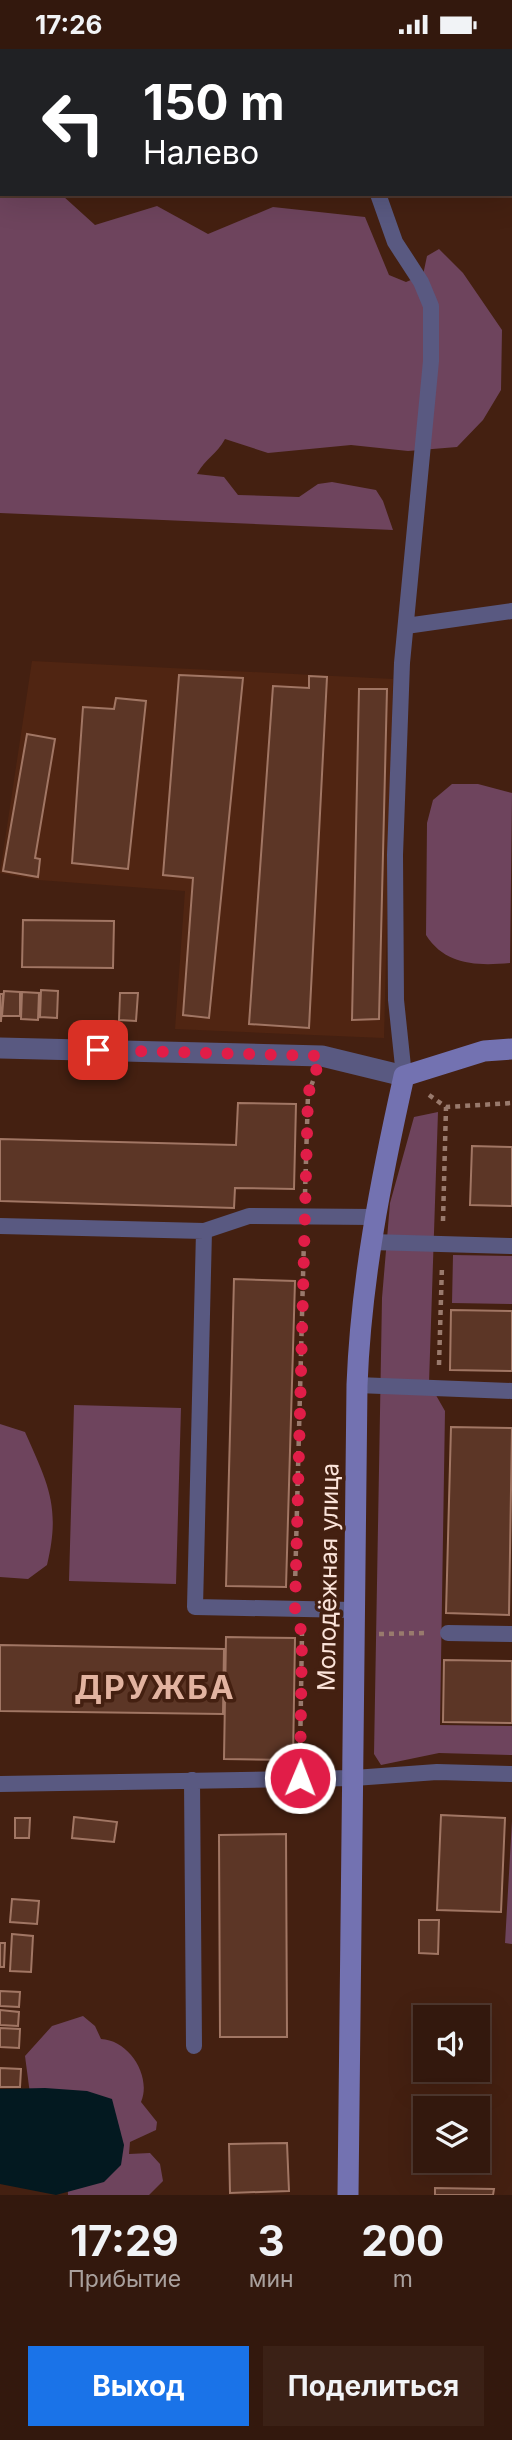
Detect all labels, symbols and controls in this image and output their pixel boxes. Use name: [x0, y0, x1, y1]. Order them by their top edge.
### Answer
text: 17:26: [35, 9, 102, 40]
text: 150 m: [143, 73, 285, 132]
icon: left: [28, 77, 119, 168]
text: Налево: [143, 133, 259, 172]
pin: [68, 1020, 128, 1080]
icon: arrive: [79, 1031, 117, 1069]
street label: Молодёжная улица: [312, 1463, 344, 1691]
district label: ДРУЖБА: [74, 1668, 236, 1707]
position arrow: [263, 1741, 337, 1815]
map controls: [413, 2005, 490, 2173]
button: sound: [413, 2005, 490, 2082]
button: layers: [413, 2096, 490, 2173]
text: 17:29: [70, 2215, 179, 2266]
text: 3: [258, 2215, 285, 2266]
text: 200: [361, 2215, 444, 2266]
text: Прибытие: [68, 2265, 181, 2293]
text: мин: [249, 2265, 294, 2293]
text: m: [393, 2265, 413, 2293]
button: Выход: [28, 2346, 249, 2426]
button: Поделиться: [263, 2346, 484, 2426]

